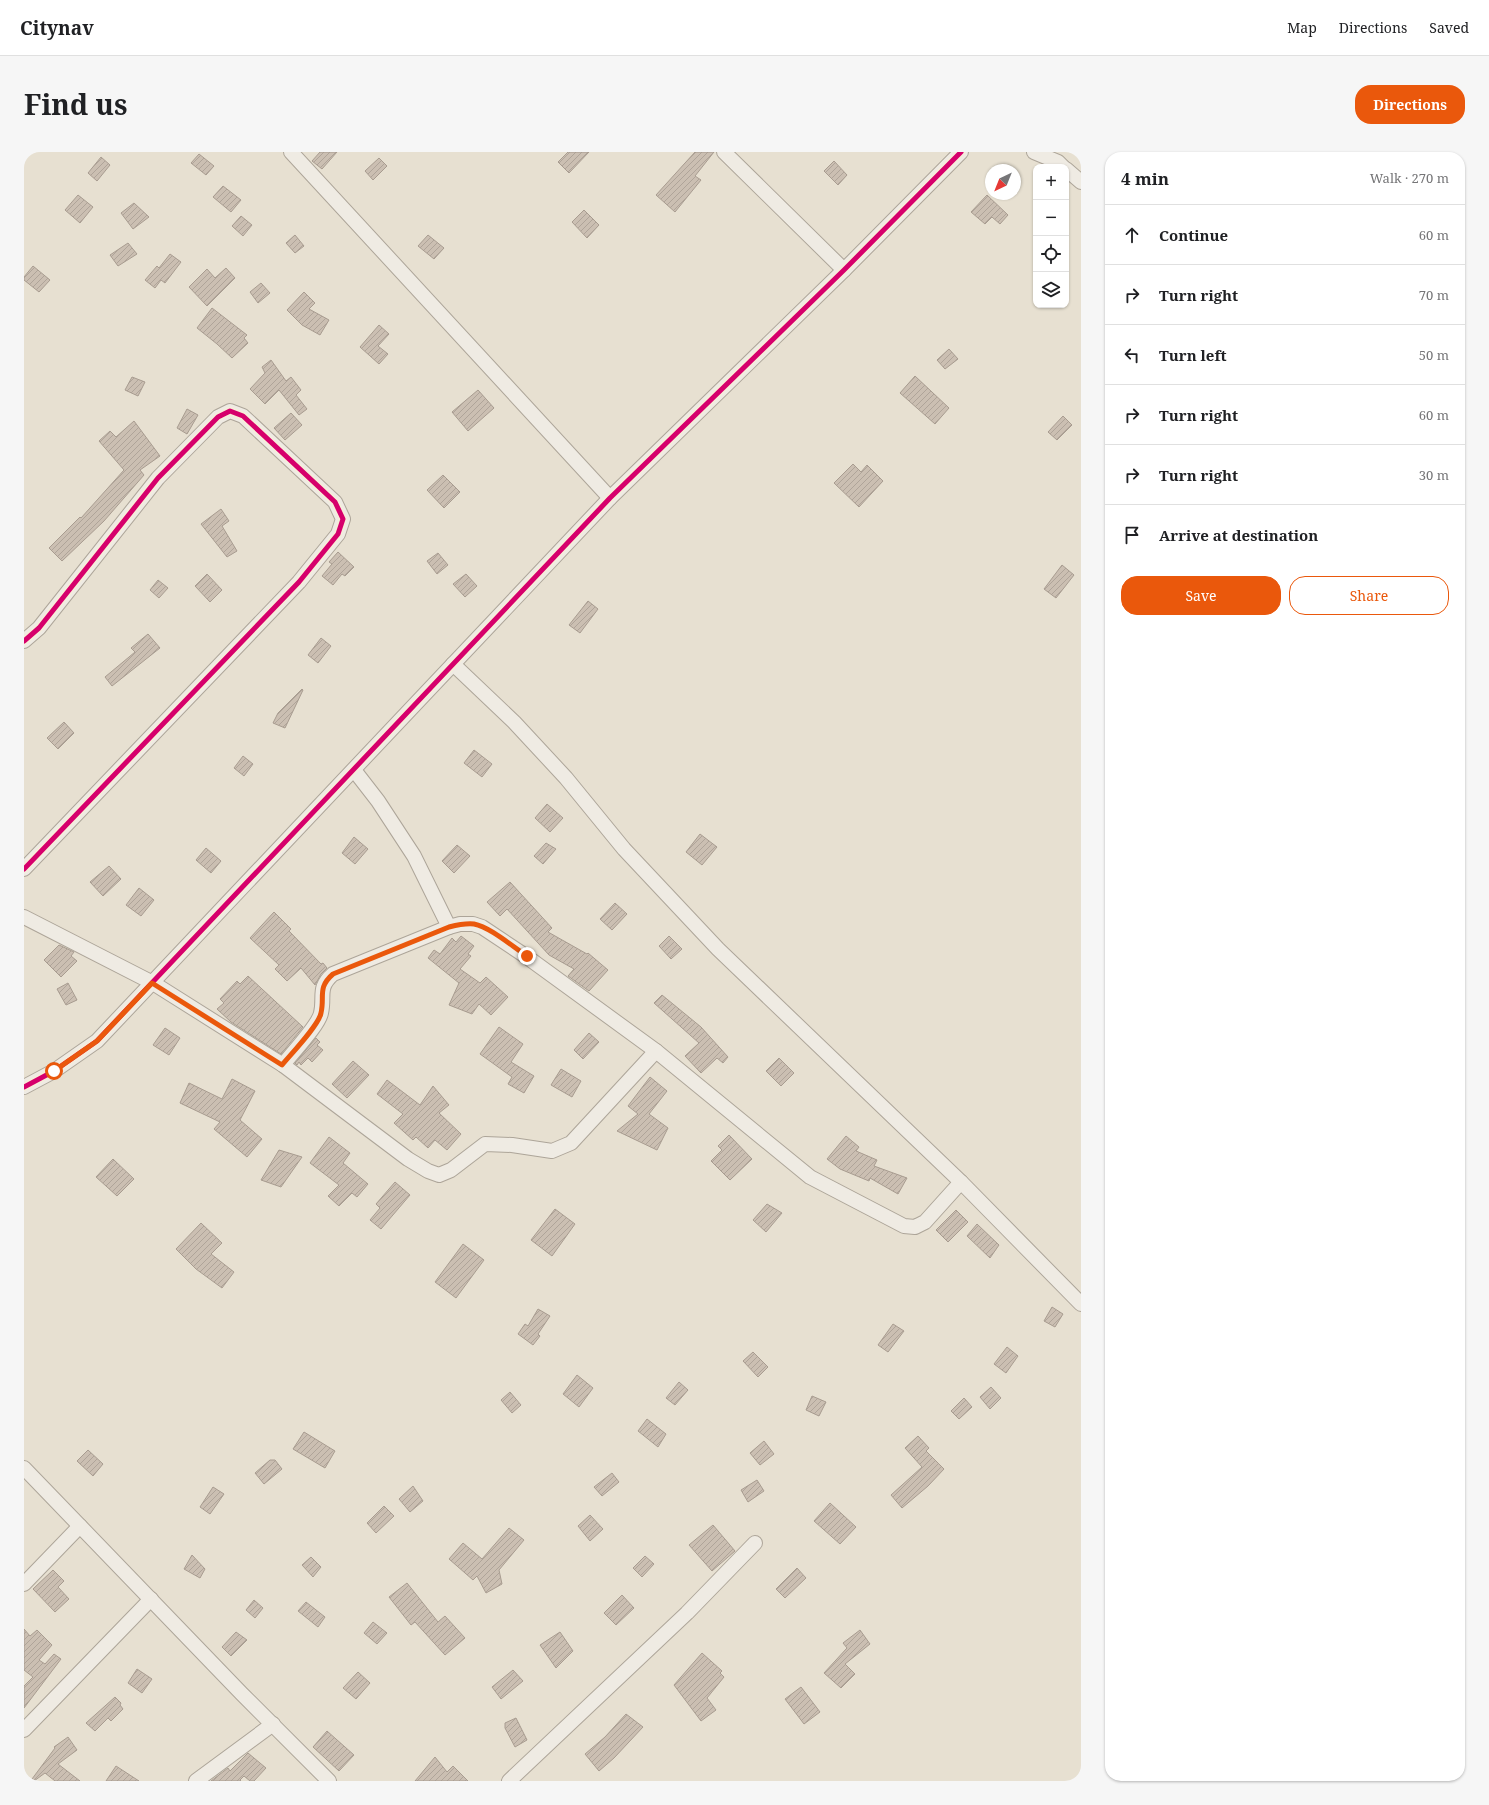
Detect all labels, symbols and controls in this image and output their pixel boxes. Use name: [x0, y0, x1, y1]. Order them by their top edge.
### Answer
text: Citynav: [20, 15, 94, 41]
text: Map: [1287, 18, 1317, 37]
text: Directions: [1339, 18, 1407, 37]
text: Saved: [1429, 18, 1469, 37]
text: Find us: [24, 85, 128, 123]
button: Directions: [1355, 85, 1465, 124]
north arrow: [985, 164, 1021, 200]
map controls: [1033, 164, 1069, 308]
button: +: [1033, 164, 1069, 200]
text: 4 min: [1121, 167, 1169, 190]
text: Walk · 270 m: [1370, 169, 1449, 187]
button: −: [1033, 200, 1069, 236]
icon: ahead: [1121, 224, 1143, 246]
text: Continue: [1159, 225, 1228, 245]
text: 60 m: [1419, 226, 1449, 244]
button: locate: [1033, 236, 1069, 272]
button: layers: [1033, 272, 1069, 308]
icon: right: [1121, 284, 1143, 306]
text: Turn right: [1159, 285, 1238, 305]
text: 70 m: [1419, 286, 1449, 304]
icon: left: [1121, 344, 1143, 366]
text: Turn left: [1159, 345, 1227, 365]
text: 50 m: [1419, 346, 1449, 364]
icon: right: [1121, 404, 1143, 426]
text: Turn right: [1159, 405, 1238, 425]
text: 60 m: [1419, 406, 1449, 424]
icon: right: [1121, 464, 1143, 486]
text: Turn right: [1159, 465, 1238, 485]
text: 30 m: [1419, 466, 1449, 484]
icon: arrive: [1121, 524, 1143, 546]
text: Arrive at destination: [1159, 525, 1318, 545]
button: Save: [1121, 576, 1281, 615]
button: Share: [1289, 576, 1449, 615]
route end: [518, 947, 536, 965]
route start: [45, 1062, 63, 1080]

